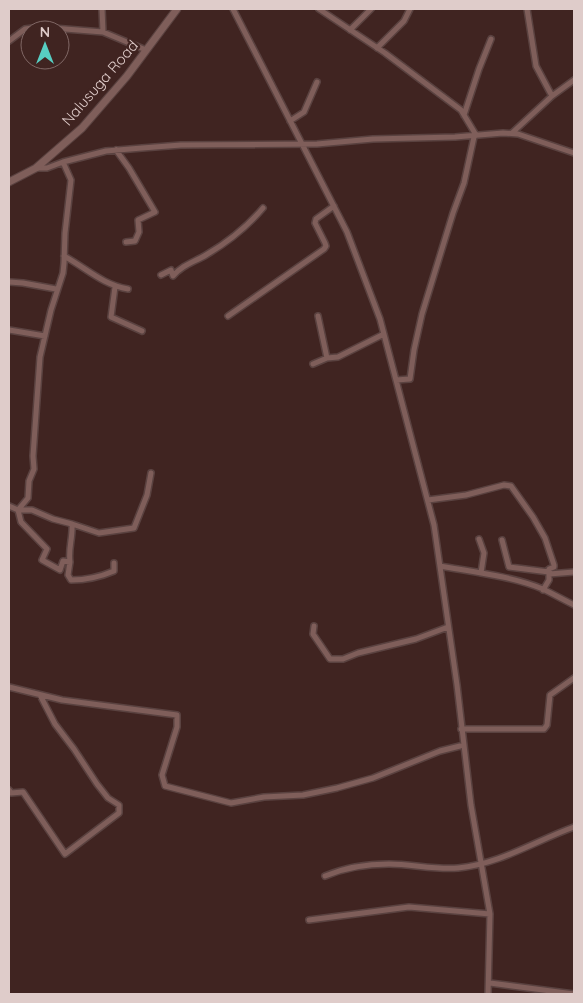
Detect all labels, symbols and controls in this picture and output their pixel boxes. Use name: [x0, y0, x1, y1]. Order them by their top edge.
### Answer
north arrow: [20, 20, 70, 70]
text: N: [40, 23, 50, 41]
street label: Nalusuga Road: [57, 36, 142, 129]

